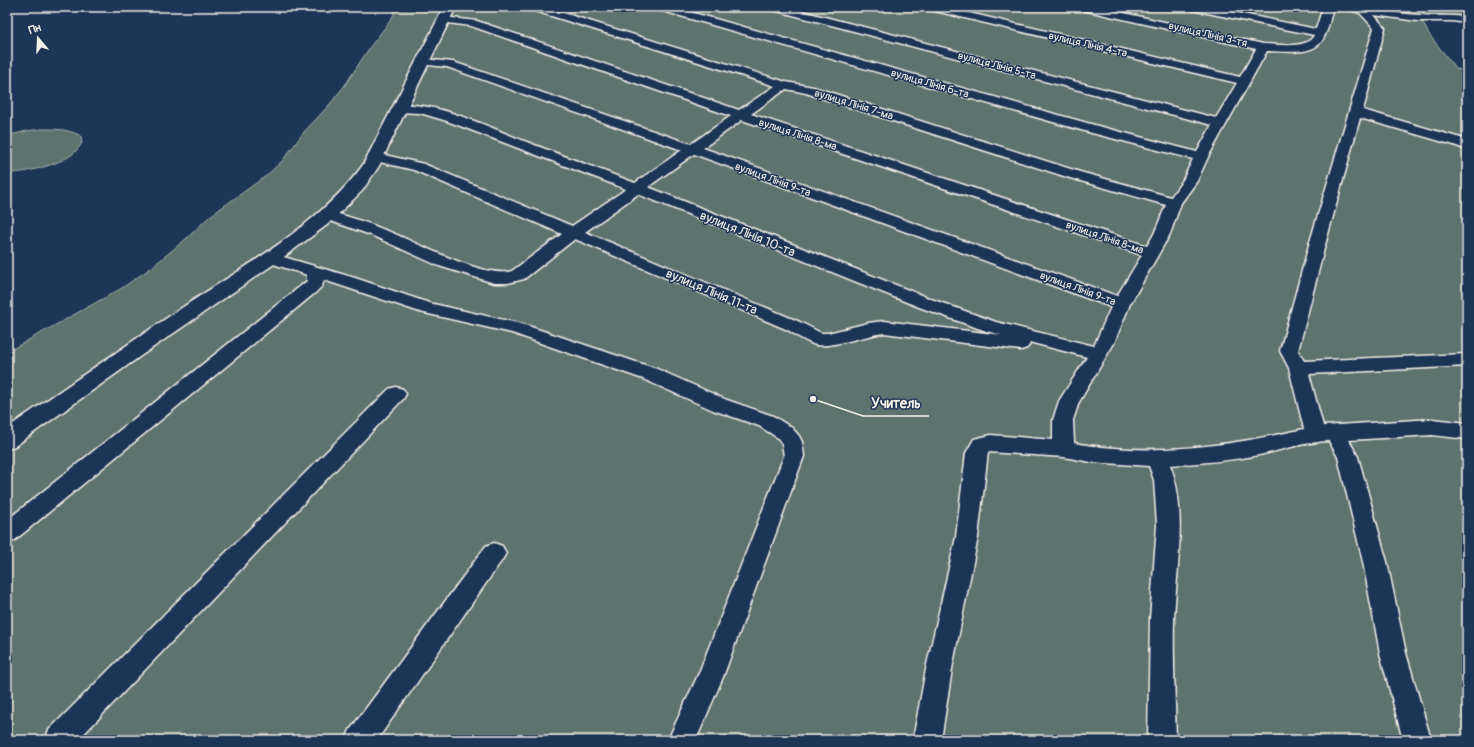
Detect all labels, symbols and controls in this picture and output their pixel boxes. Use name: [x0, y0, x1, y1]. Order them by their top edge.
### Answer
north arrow: [18, 18, 58, 58]
street label: вулиця Лінія 3-тя: [1167, 19, 1248, 50]
text: Пн: [27, 21, 43, 37]
street label: вулиця Лінія 4-та: [1047, 29, 1129, 60]
street label: вулиця Лінія 5-та: [957, 49, 1037, 82]
street label: вулиця Лінія 6-та: [889, 66, 970, 101]
street label: вулиця Лінія 7-ма: [813, 86, 895, 123]
street label: вулиця Лінія 8-ма: [757, 116, 839, 153]
street label: вулиця Лінія 9-та: [733, 160, 813, 199]
street label: вулиця Лінія 10-та: [698, 207, 798, 260]
street label: вулиця Лінія 8-ма: [1064, 218, 1145, 257]
street label: вулиця Лінія 11-та: [663, 265, 760, 318]
street label: вулиця Лінія 9-та: [1038, 269, 1118, 308]
callout: Учитель: [863, 390, 929, 416]
text: Учитель: [871, 395, 921, 412]

